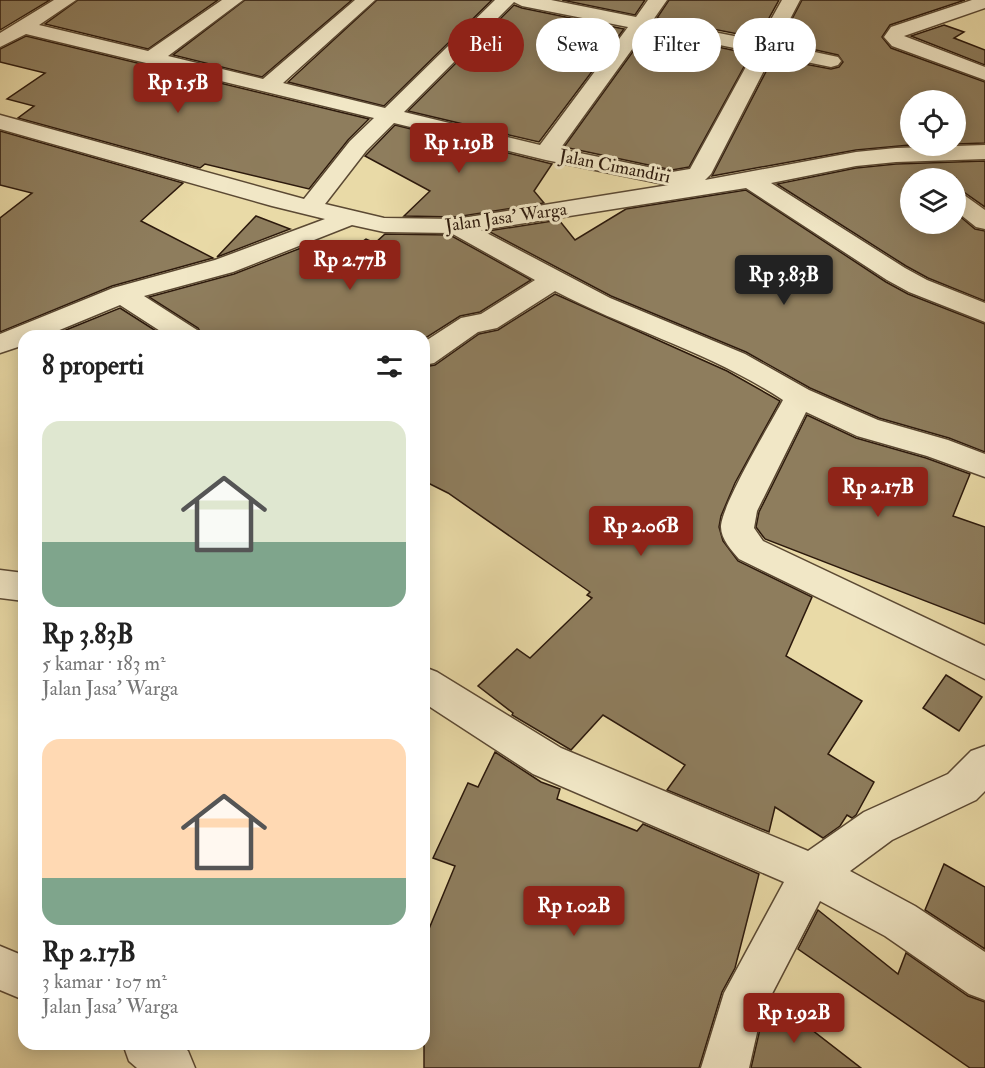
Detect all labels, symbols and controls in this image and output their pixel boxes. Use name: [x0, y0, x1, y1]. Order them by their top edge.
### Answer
chip: Beli: [448, 18, 524, 72]
chip: Sewa: [536, 18, 620, 72]
chip: Filter: [632, 18, 721, 72]
chip: Baru: [733, 18, 816, 72]
pin: Rp 1.5B: [123, 63, 233, 114]
text: Rp 1.5B: [147, 70, 209, 95]
map controls: [900, 90, 966, 234]
button: locate: [900, 90, 966, 156]
pin: Rp 1.19B: [397, 123, 521, 174]
text: Rp 1.19B: [424, 130, 494, 155]
street label: Jalan Cimandiri: [556, 144, 673, 189]
button: layers: [900, 168, 966, 234]
street label: Jalan Jasa' Warga: [443, 197, 569, 238]
pin: Rp 2.77B: [288, 240, 412, 291]
text: Rp 2.77B: [313, 247, 387, 272]
pin: Rp 3.83B: [722, 255, 846, 306]
text: Rp 3.83B: [749, 262, 819, 287]
text: 8 properti: [42, 350, 144, 382]
icon: filters: [373, 350, 406, 383]
icon: home: [170, 460, 278, 568]
pin: Rp 2.17B: [816, 467, 940, 518]
text: Rp 2.17B: [842, 474, 914, 499]
pin: Rp 2.06B: [579, 506, 703, 557]
text: Rp 2.06B: [603, 513, 679, 538]
text: Rp 3.83B: [42, 619, 133, 651]
text: 5 kamar · 183 m²: [42, 651, 166, 676]
text: Jalan Jasa' Warga: [42, 676, 178, 701]
icon: home: [170, 778, 278, 886]
pin: Rp 1.02B: [512, 886, 636, 937]
text: Rp 1.02B: [537, 893, 611, 918]
text: Rp 2.17B: [42, 937, 136, 969]
text: 3 kamar · 107 m²: [42, 969, 167, 994]
pin: Rp 1.92B: [732, 993, 856, 1044]
text: Jalan Jasa' Warga: [42, 994, 178, 1019]
text: Rp 1.92B: [757, 1000, 831, 1025]

